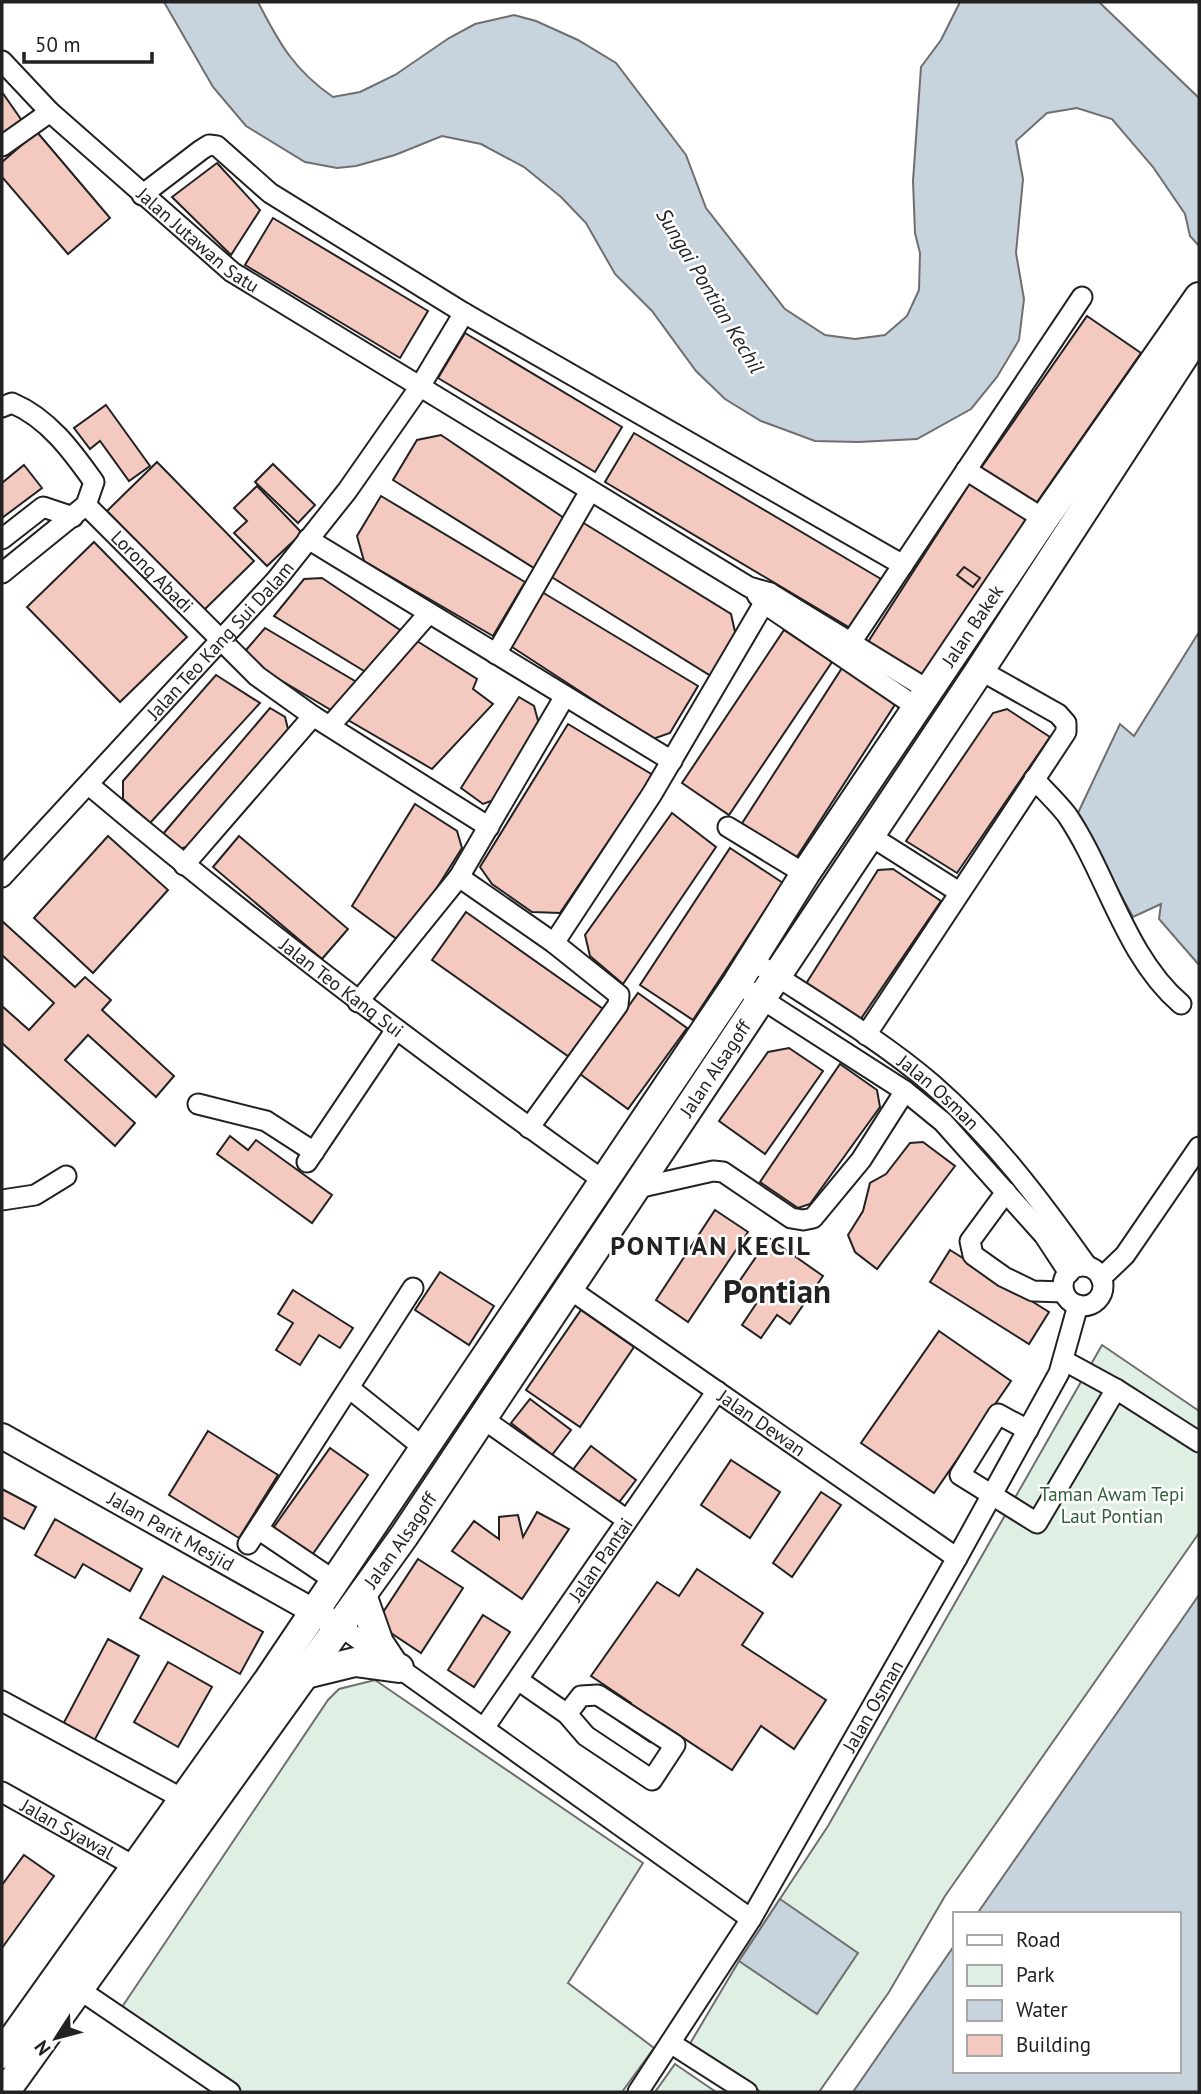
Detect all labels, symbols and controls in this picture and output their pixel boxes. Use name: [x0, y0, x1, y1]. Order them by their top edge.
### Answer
scale bar: [24, 21, 152, 65]
text: 50 m: [35, 31, 81, 58]
street label: Jalan Jutawan Satu: [131, 181, 264, 298]
water label: Sungai Pontian Kechil: [650, 203, 771, 378]
street label: Lorong Abadi: [106, 525, 199, 618]
street label: Jalan Teo Kang Sui Dalam: [141, 556, 299, 725]
street label: Jalan Bakek: [936, 580, 1008, 672]
street label: Jalan Teo Kang Sui: [274, 932, 408, 1042]
street label: Jalan Alsagoff: [674, 1015, 756, 1122]
street label: Jalan Osman: [892, 1048, 985, 1135]
district label: PONTIAN KECIL: [610, 1229, 812, 1262]
district label: Pontian: [723, 1269, 831, 1312]
street label: Jalan Dewan: [713, 1383, 810, 1461]
park label: Taman Awam Tepi Laut Pontian: [1040, 1482, 1184, 1528]
street label: Jalan Parit Mesjid: [103, 1486, 238, 1576]
street label: Jalan Alsagoff: [358, 1487, 442, 1593]
street label: Jalan Pantai: [563, 1513, 638, 1607]
street label: Jalan Osman: [836, 1656, 908, 1757]
street label: Jalan Syawal: [16, 1793, 119, 1864]
legend: [953, 1912, 1180, 2073]
text: Road: [1016, 1926, 1060, 1953]
text: Park: [1016, 1961, 1055, 1988]
text: Water: [1016, 1996, 1068, 2023]
north arrow: [21, 2003, 91, 2073]
text: Building: [1016, 2031, 1091, 2058]
text: N: [29, 2036, 56, 2060]

